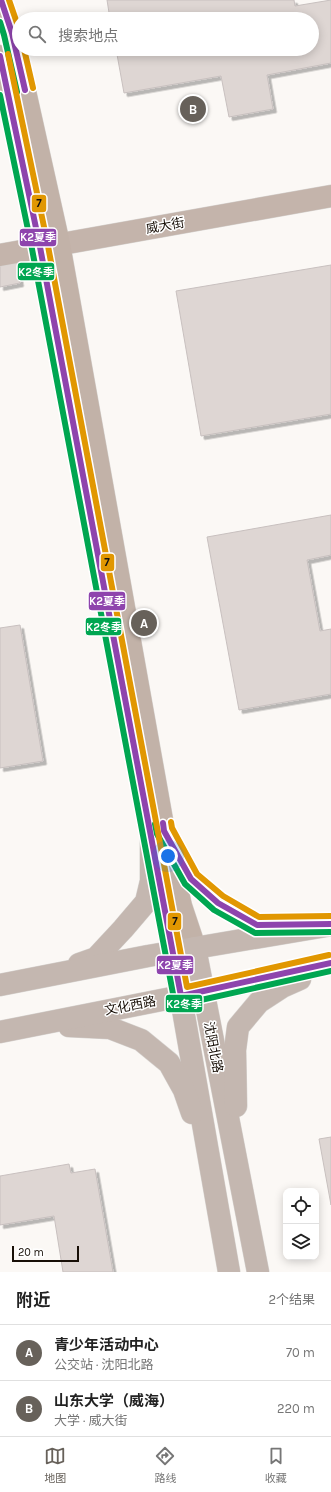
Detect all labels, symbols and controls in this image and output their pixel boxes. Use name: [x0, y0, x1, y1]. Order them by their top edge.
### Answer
search box: [12, 12, 319, 56]
icon: search: [26, 23, 48, 45]
text: 搜索地点: [58, 27, 118, 45]
pin: B: [180, 94, 206, 124]
line badge: 7: [31, 194, 47, 213]
text: 7: [36, 197, 42, 210]
street label: 威大街: [145, 215, 186, 236]
line badge: K2夏季: [19, 228, 57, 247]
text: K2夏季: [20, 231, 56, 244]
line badge: K2冬季: [17, 262, 55, 281]
text: K2冬季: [18, 266, 54, 279]
line badge: 7: [100, 553, 115, 572]
text: 7: [104, 556, 110, 569]
line badge: K2夏季: [88, 591, 126, 611]
text: K2夏季: [89, 595, 125, 608]
pin: A: [131, 608, 157, 638]
line badge: K2冬季: [85, 617, 122, 636]
text: K2冬季: [86, 621, 122, 634]
your location: [158, 846, 178, 866]
line badge: 7: [167, 912, 182, 931]
text: 7: [172, 915, 178, 928]
line badge: K2夏季: [156, 955, 194, 975]
text: K2夏季: [157, 959, 193, 972]
street label: 文化西路: [103, 993, 157, 1018]
line badge: K2冬季: [165, 994, 203, 1013]
text: K2冬季: [166, 998, 202, 1011]
street label: 沈阳北路: [201, 1020, 226, 1074]
map controls: [283, 1188, 319, 1260]
button: locate: [283, 1188, 319, 1224]
button: layers: [283, 1224, 319, 1260]
scale bar: [12, 1244, 79, 1263]
text: 20 m: [18, 1246, 44, 1259]
text: 附近: [16, 1290, 50, 1310]
text: 2个结果: [268, 1292, 315, 1307]
text: 青少年活动中心: [54, 1336, 159, 1354]
text: A: [25, 1345, 33, 1360]
text: 70 m: [286, 1345, 315, 1360]
text: 公交站 · 沈阳北路: [54, 1357, 154, 1372]
text: 山东大学（威海）: [54, 1392, 174, 1410]
text: B: [25, 1401, 33, 1416]
text: 220 m: [277, 1401, 315, 1416]
text: 大学 · 威大街: [54, 1413, 128, 1428]
tab: 地图: [44, 1445, 66, 1485]
tab: 路线: [154, 1445, 176, 1485]
tab: 收藏: [265, 1445, 287, 1485]

